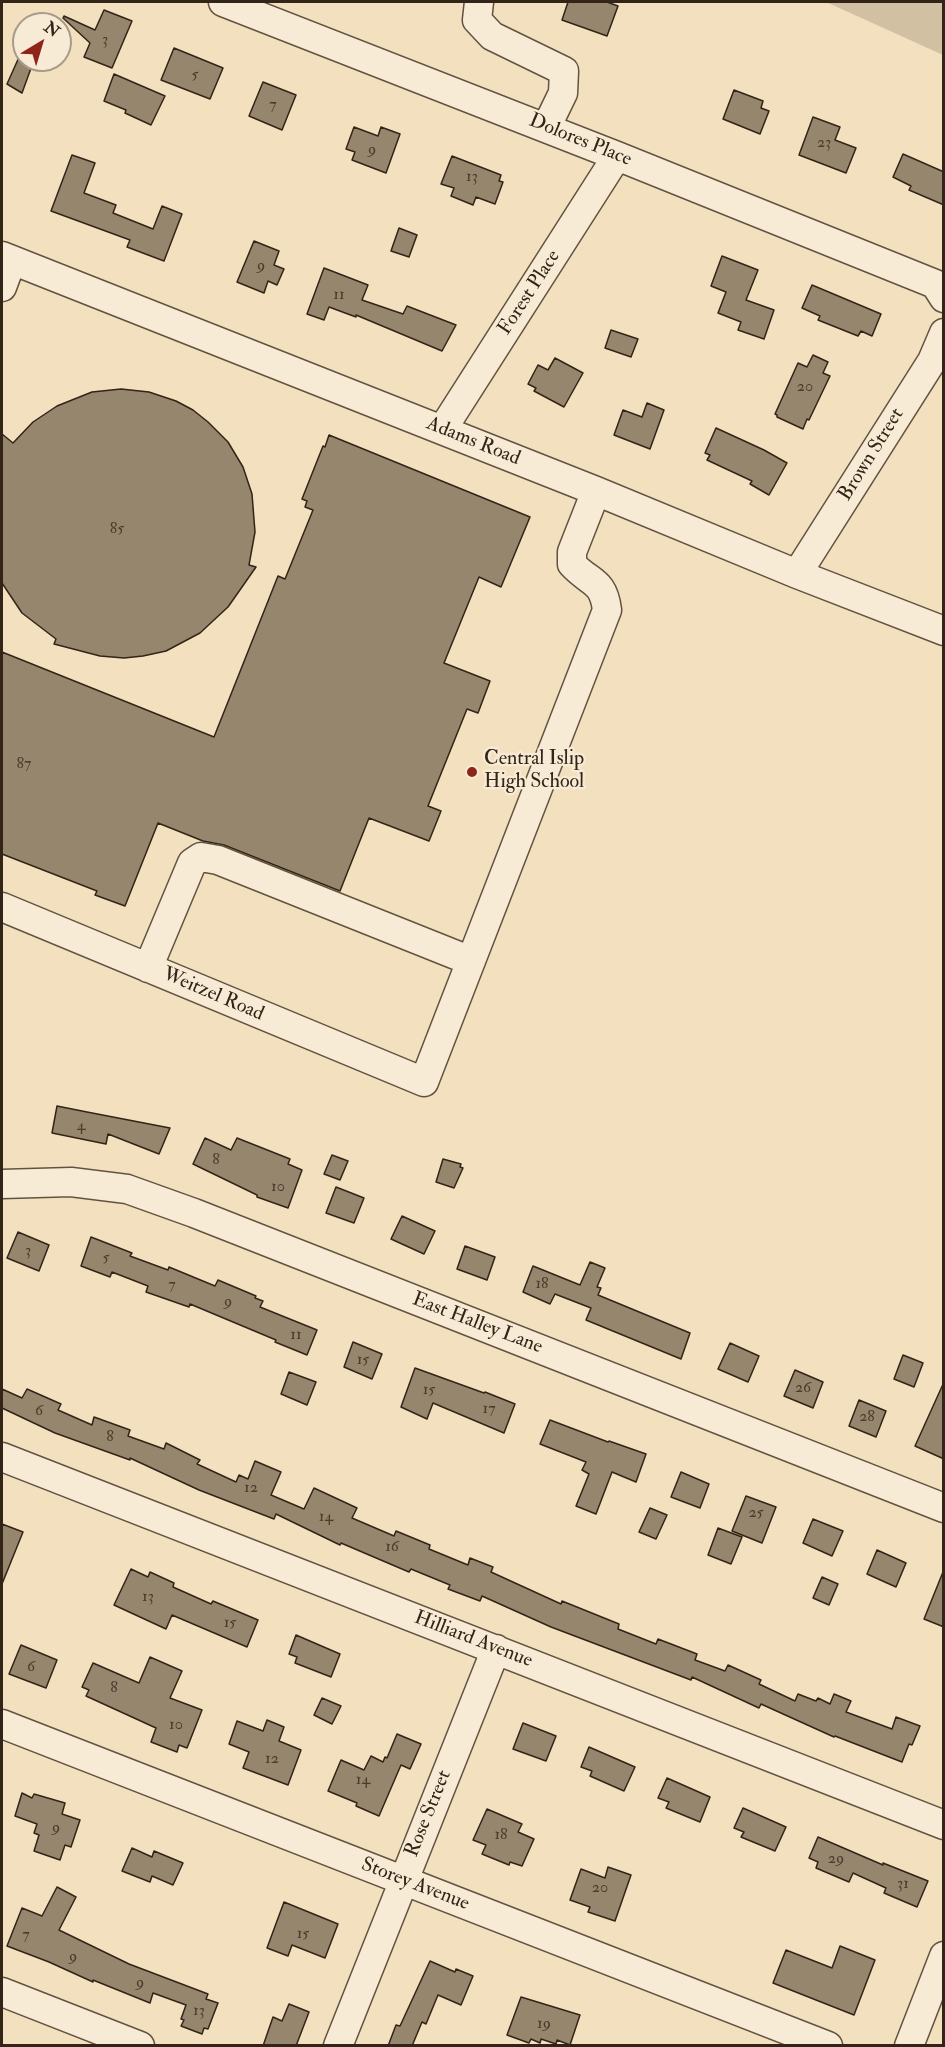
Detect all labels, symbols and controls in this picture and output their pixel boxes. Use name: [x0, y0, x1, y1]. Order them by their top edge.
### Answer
north arrow: [12, 12, 72, 72]
text: N: [40, 17, 64, 42]
house number: 3: [102, 31, 108, 51]
house number: 5: [191, 66, 199, 86]
house number: 7: [269, 96, 277, 116]
street label: Dolores Place: [525, 110, 635, 172]
house number: 23: [817, 134, 831, 154]
house number: 9: [368, 141, 376, 161]
house number: 13: [466, 168, 478, 188]
street label: Forest Place: [494, 246, 566, 340]
house number: 9: [257, 257, 265, 277]
house number: 11: [333, 286, 345, 306]
house number: 20: [797, 378, 813, 398]
street label: Brown Street: [834, 404, 910, 506]
street label: Adams Road: [423, 412, 523, 472]
house number: 85: [110, 520, 124, 540]
place label: Central Islip High School: [484, 748, 584, 795]
house number: 87: [17, 755, 31, 775]
marker: Central Islip High School: [465, 765, 479, 779]
street label: Weitzel Road: [159, 963, 267, 1027]
house number: 4: [77, 1117, 85, 1137]
house number: 8: [212, 1151, 220, 1171]
house number: 10: [271, 1178, 285, 1198]
house number: 3: [25, 1242, 31, 1262]
house number: 5: [102, 1249, 110, 1269]
house number: 18: [535, 1275, 549, 1295]
house number: 7: [168, 1276, 176, 1296]
street label: East Halley Lane: [408, 1288, 546, 1360]
house number: 9: [224, 1293, 232, 1313]
house number: 11: [290, 1326, 302, 1346]
house number: 15: [357, 1351, 369, 1371]
house number: 26: [795, 1379, 811, 1399]
house number: 15: [423, 1381, 435, 1401]
house number: 17: [482, 1400, 496, 1420]
house number: 6: [35, 1402, 43, 1422]
house number: 28: [859, 1408, 875, 1428]
house number: 8: [106, 1428, 114, 1448]
house number: 12: [244, 1479, 258, 1499]
house number: 25: [748, 1504, 764, 1524]
house number: 14: [319, 1508, 333, 1528]
house number: 16: [385, 1538, 399, 1558]
house number: 13: [142, 1588, 154, 1608]
street label: Hilliard Avenue: [410, 1606, 536, 1674]
house number: 15: [224, 1614, 236, 1634]
house number: 6: [27, 1658, 35, 1678]
house number: 8: [110, 1679, 118, 1699]
house number: 10: [169, 1716, 183, 1736]
house number: 12: [265, 1750, 279, 1770]
street label: Rose Street: [401, 1767, 457, 1861]
house number: 14: [356, 1771, 370, 1791]
house number: 9: [52, 1819, 60, 1839]
house number: 18: [494, 1826, 508, 1846]
house number: 29: [828, 1850, 844, 1870]
street label: Storey Avenue: [358, 1853, 472, 1917]
house number: 31: [897, 1875, 909, 1895]
house number: 20: [592, 1879, 608, 1899]
house number: 15: [297, 1925, 309, 1945]
house number: 7: [22, 1926, 30, 1946]
house number: 9: [69, 1948, 77, 1968]
house number: 9: [136, 1974, 144, 1994]
house number: 13: [193, 2002, 205, 2022]
house number: 19: [537, 2015, 551, 2035]

